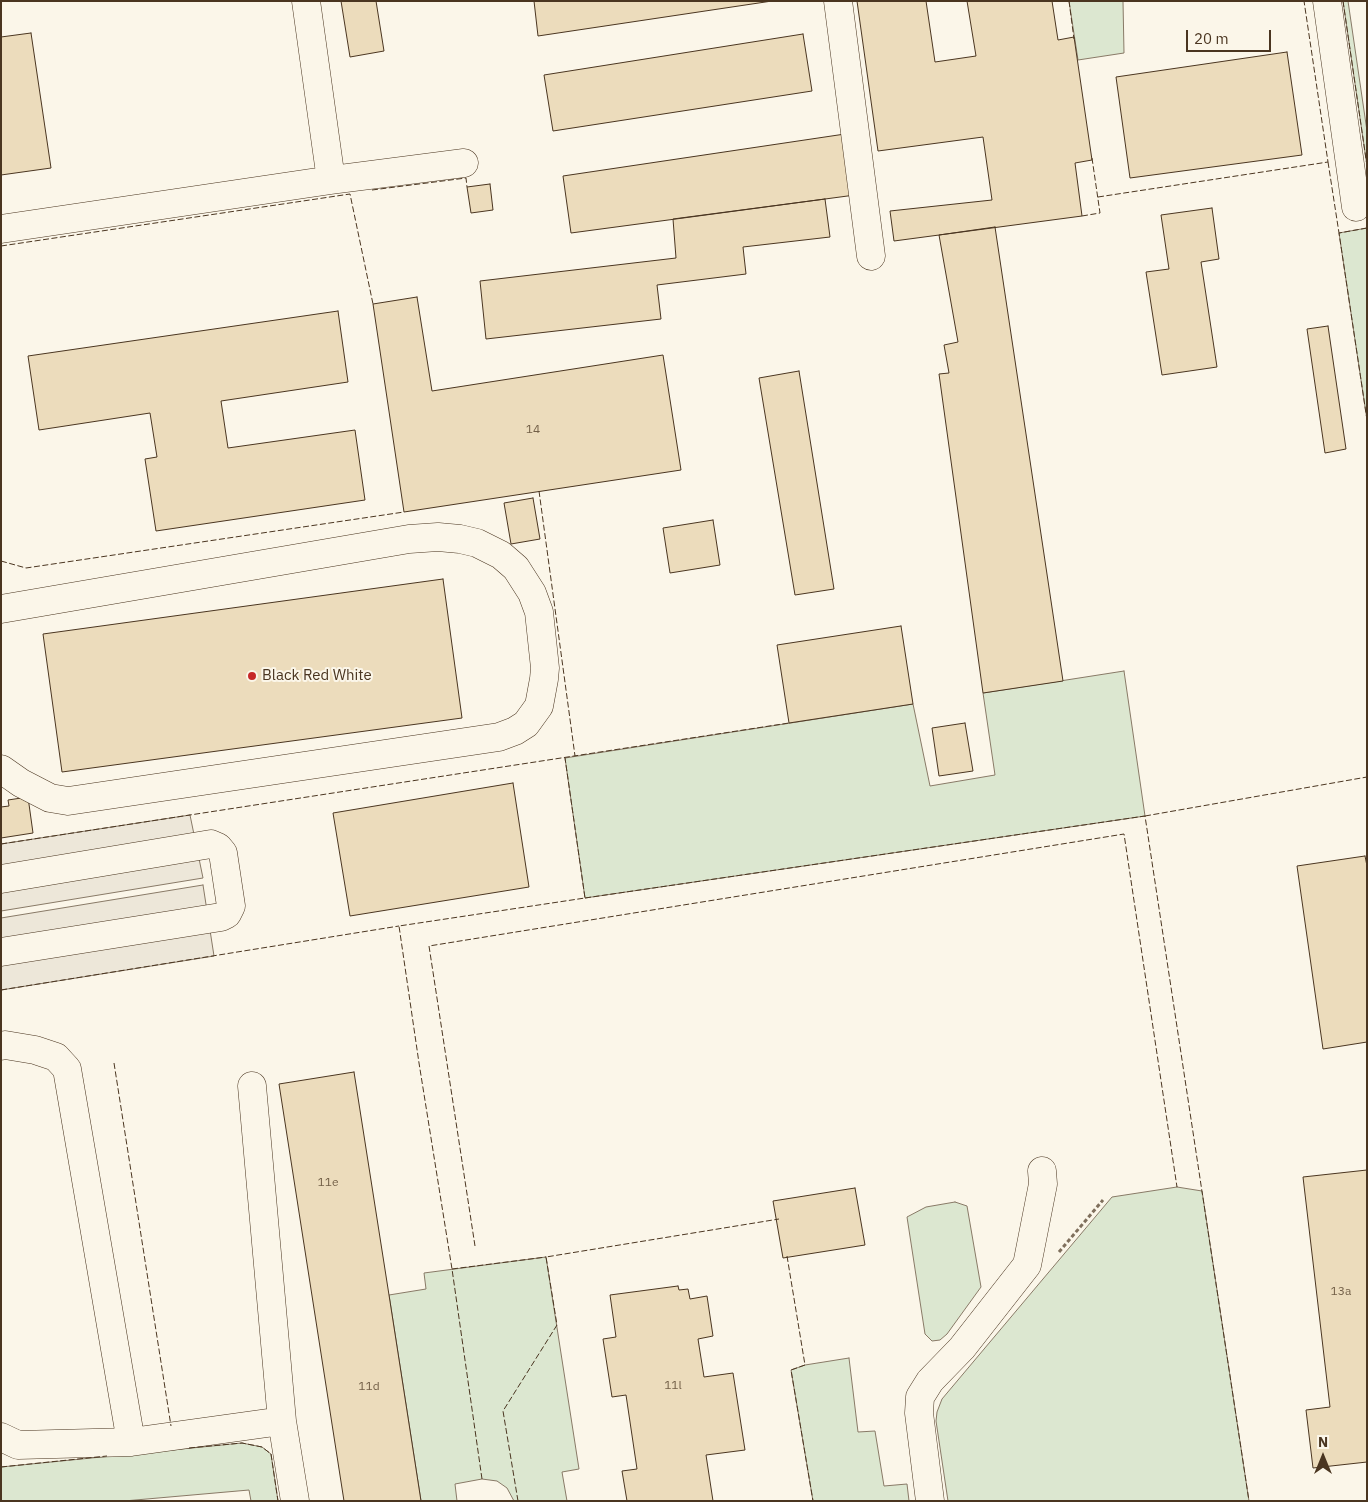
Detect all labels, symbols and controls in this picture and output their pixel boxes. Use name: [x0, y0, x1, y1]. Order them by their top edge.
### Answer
scale bar: [1188, 20, 1273, 52]
text: 20 m: [1194, 29, 1229, 48]
house number: 14: [526, 423, 540, 437]
place label: Black Red White: [262, 667, 372, 685]
marker: Black Red White: [246, 670, 258, 682]
house number: 11e: [318, 1176, 338, 1190]
house number: 13a: [1331, 1285, 1351, 1299]
house number: 11l: [664, 1379, 682, 1393]
house number: 11d: [358, 1380, 380, 1394]
north arrow: [1298, 1432, 1348, 1482]
text: N: [1318, 1433, 1328, 1451]

